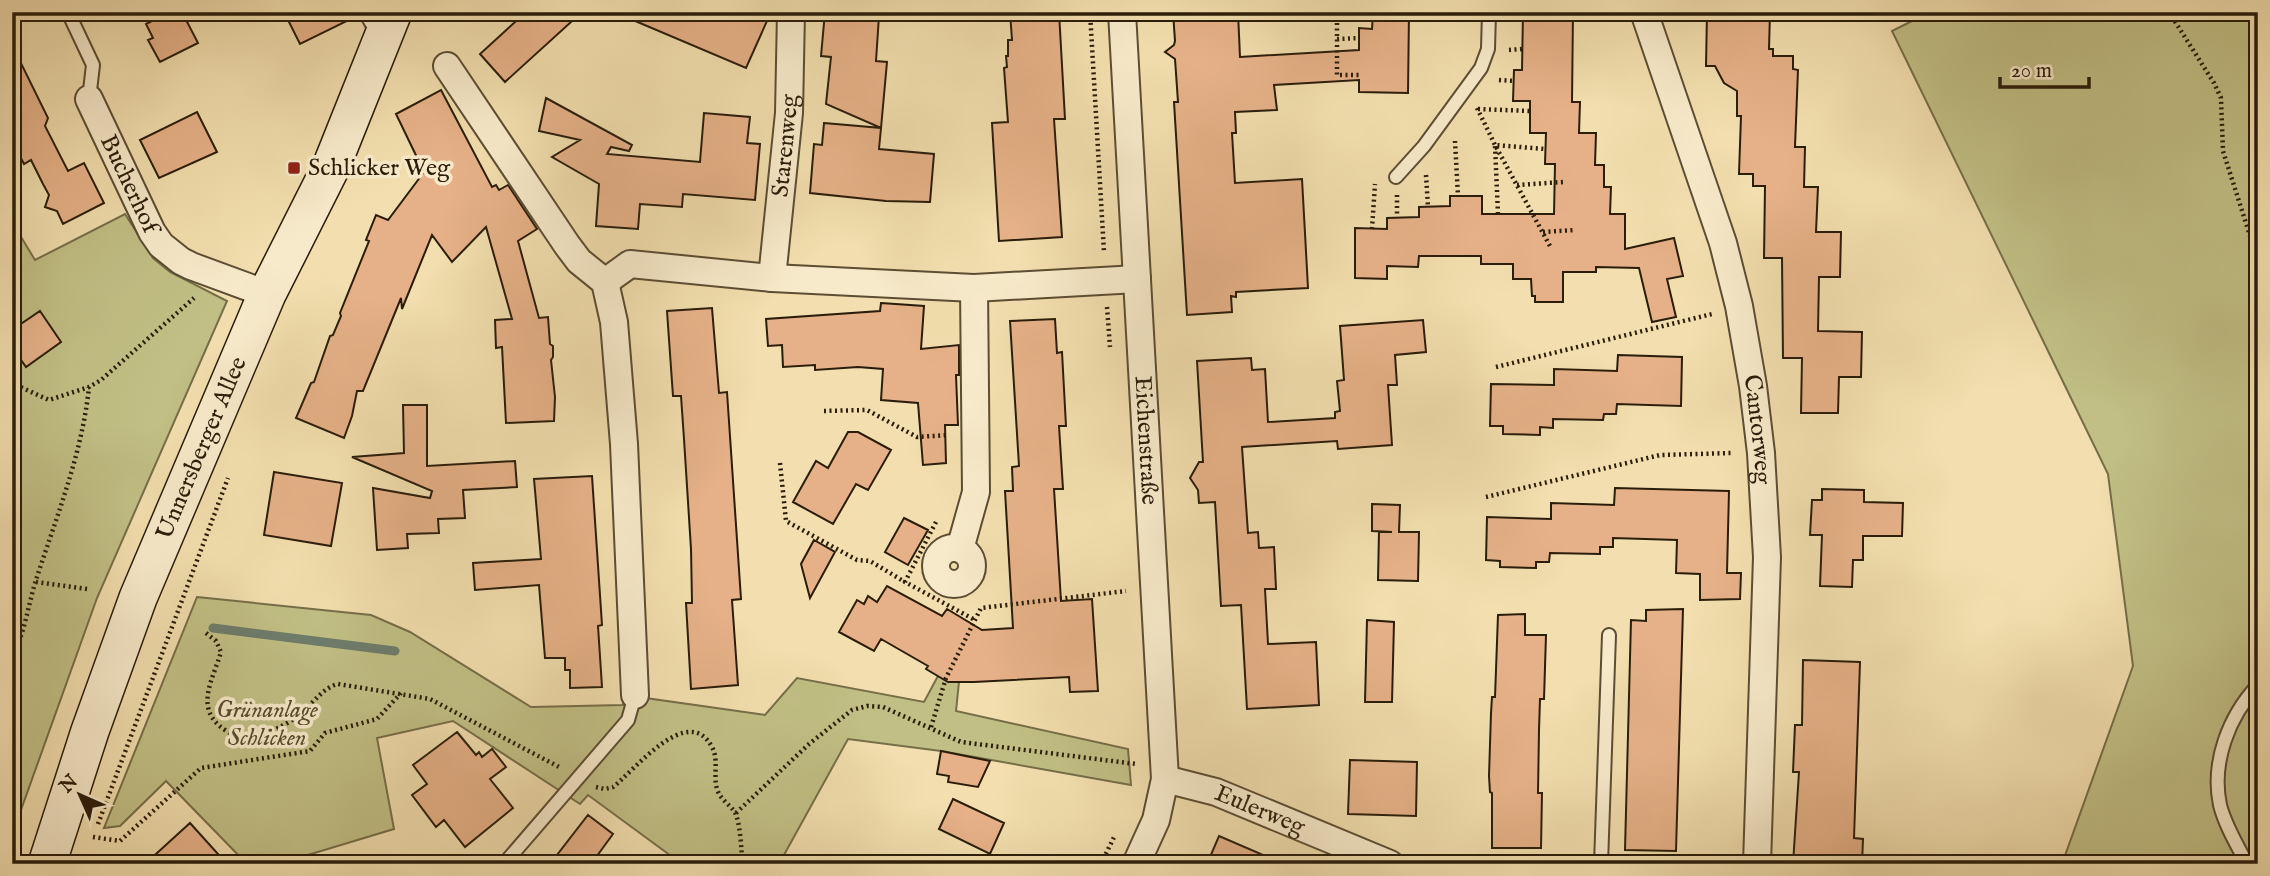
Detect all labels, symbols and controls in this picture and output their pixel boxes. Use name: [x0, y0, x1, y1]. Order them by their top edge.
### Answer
scale bar: [2000, 46, 2090, 90]
text: 20 m: [2011, 58, 2052, 85]
street label: Starenweg: [765, 93, 805, 199]
street label: Bucherhof: [93, 130, 168, 242]
place label: Schlicker Weg: [308, 153, 451, 184]
marker: Schlicker Weg: [286, 160, 302, 176]
street label: Unnersberger Allee: [149, 352, 254, 544]
street label: Cantorweg: [1736, 372, 1778, 486]
street label: Eichenstraße: [1127, 375, 1165, 506]
park label: Grünanlage Schlicken: [216, 695, 318, 754]
north arrow: [46, 760, 116, 830]
text: N: [54, 770, 84, 799]
street label: Eulerweg: [1210, 778, 1311, 843]

